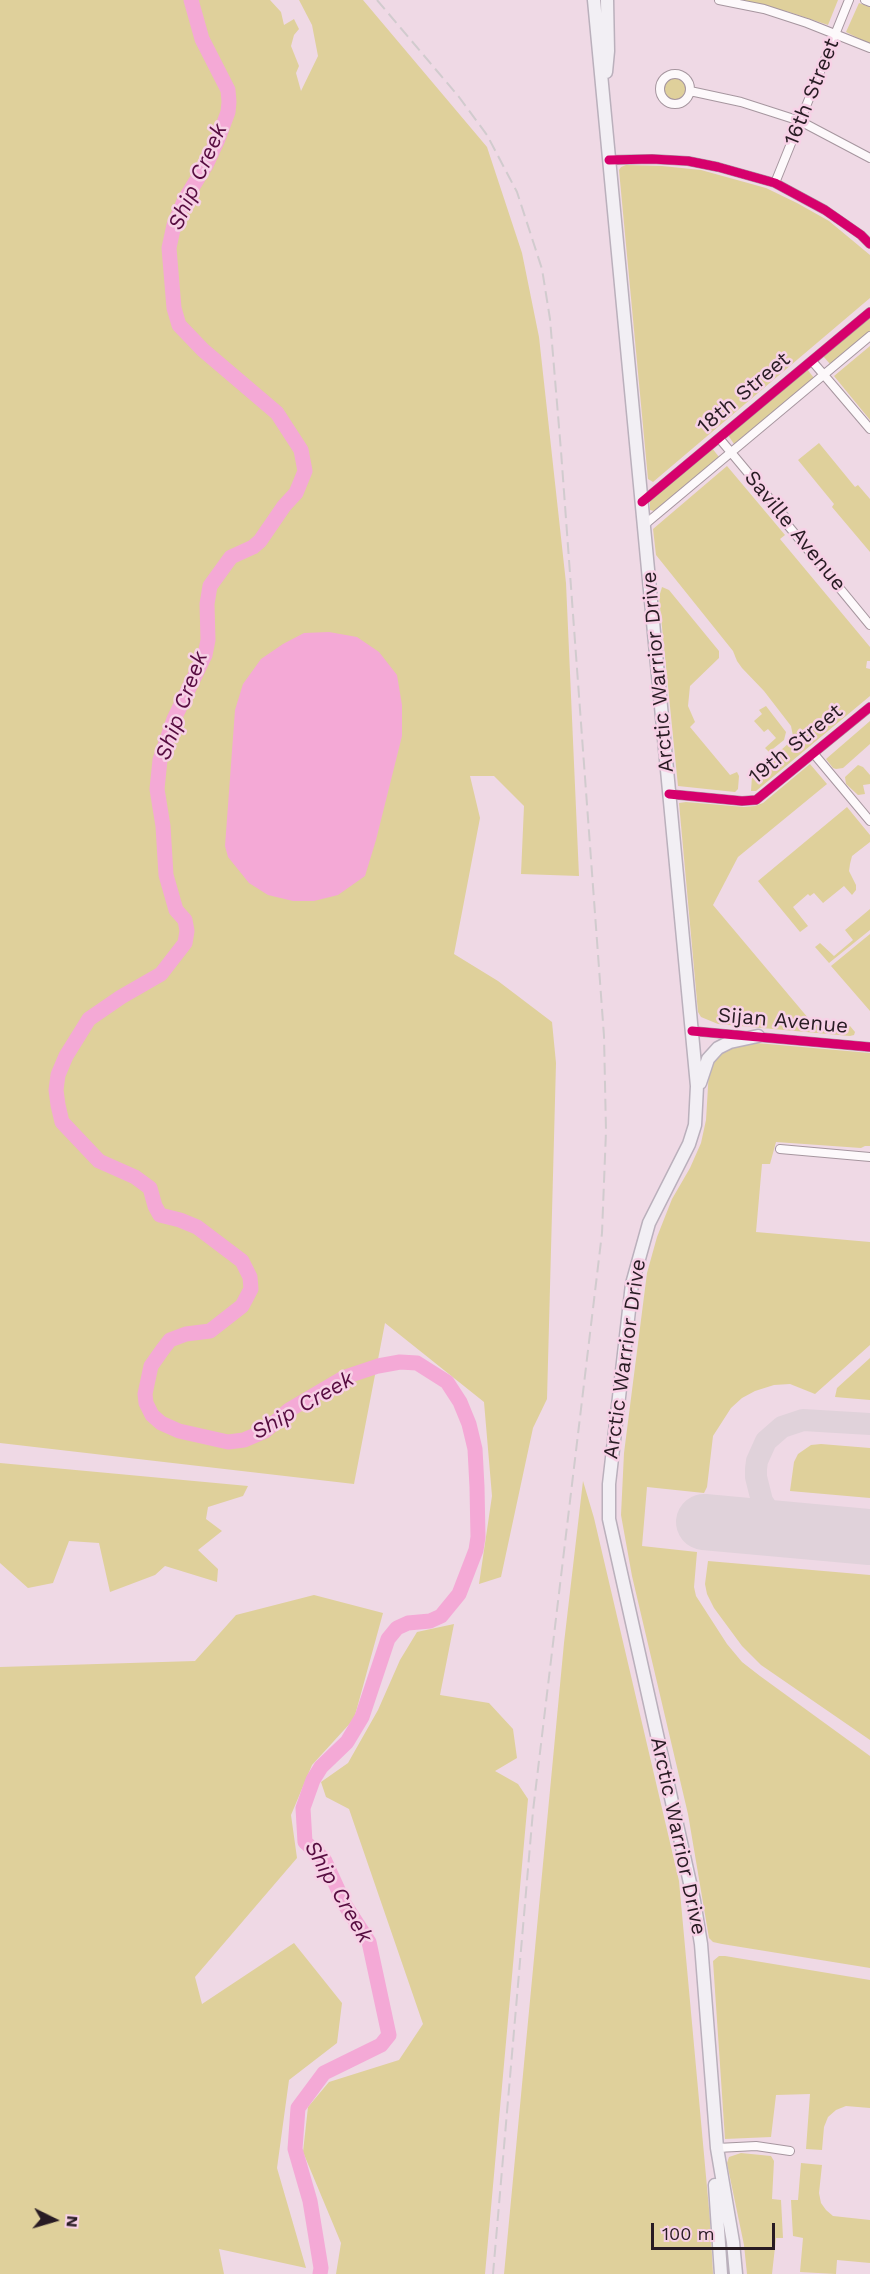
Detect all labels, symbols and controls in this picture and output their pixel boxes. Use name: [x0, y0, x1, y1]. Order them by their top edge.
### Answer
street label: 16th Street: [779, 35, 845, 149]
water label: Ship Creek: [163, 120, 233, 234]
street label: 18th Street: [693, 347, 795, 439]
street label: Saville Avenue: [739, 466, 851, 596]
street label: Arctic Warrior Drive: [637, 570, 679, 774]
water label: Ship Creek: [150, 648, 214, 764]
street label: 19th Street: [744, 699, 848, 789]
street label: Sijan Avenue: [717, 1003, 849, 1039]
street label: Arctic Warrior Drive: [598, 1257, 652, 1461]
water label: Ship Creek: [247, 1366, 359, 1446]
street label: Arctic Warrior Drive: [645, 1735, 711, 1937]
water label: Ship Creek: [298, 1836, 378, 1948]
north arrow: [24, 2190, 84, 2250]
scale bar: [654, 2211, 778, 2249]
text: N: [62, 2215, 82, 2228]
text: 100 m: [662, 2223, 715, 2244]

